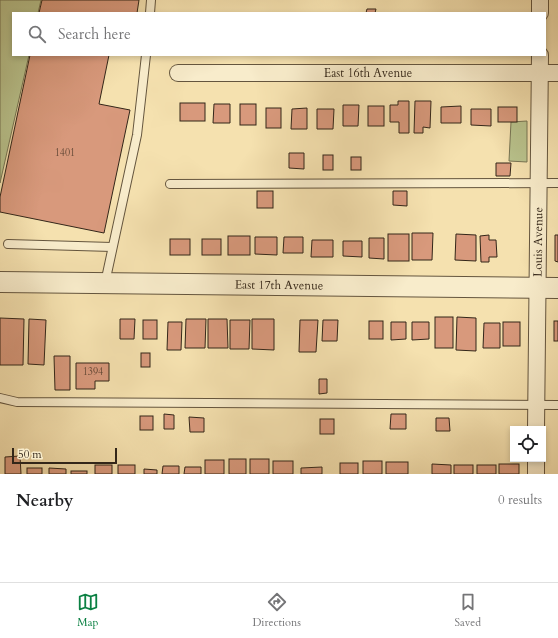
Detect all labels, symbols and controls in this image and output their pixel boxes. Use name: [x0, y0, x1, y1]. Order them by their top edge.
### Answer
search box: [12, 12, 546, 56]
icon: search: [26, 23, 48, 45]
text: Search here: [58, 24, 131, 44]
street label: East 16th Avenue: [324, 65, 412, 81]
house number: 1401: [55, 146, 75, 160]
street label: Louis Avenue: [530, 207, 546, 277]
street label: East 17th Avenue: [235, 277, 323, 293]
house number: 1394: [83, 365, 103, 379]
map controls: [510, 426, 546, 462]
button: locate: [510, 426, 546, 462]
scale bar: [12, 446, 117, 465]
text: 50 m: [18, 447, 42, 462]
text: Nearby: [16, 489, 73, 512]
text: 0 results: [498, 491, 542, 509]
tab: Map: [77, 591, 99, 630]
tab: Directions: [252, 591, 301, 630]
tab: Saved: [455, 591, 481, 630]

